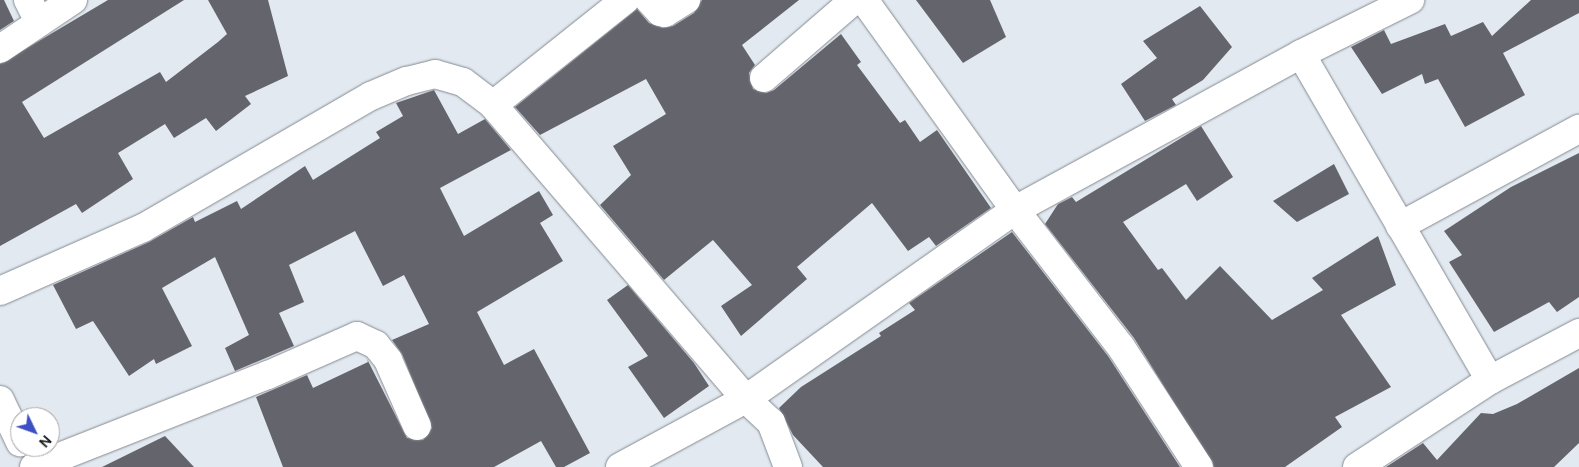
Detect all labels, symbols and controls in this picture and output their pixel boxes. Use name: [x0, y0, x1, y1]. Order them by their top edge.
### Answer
north arrow: [10, 407, 60, 457]
text: N: [35, 432, 56, 451]

